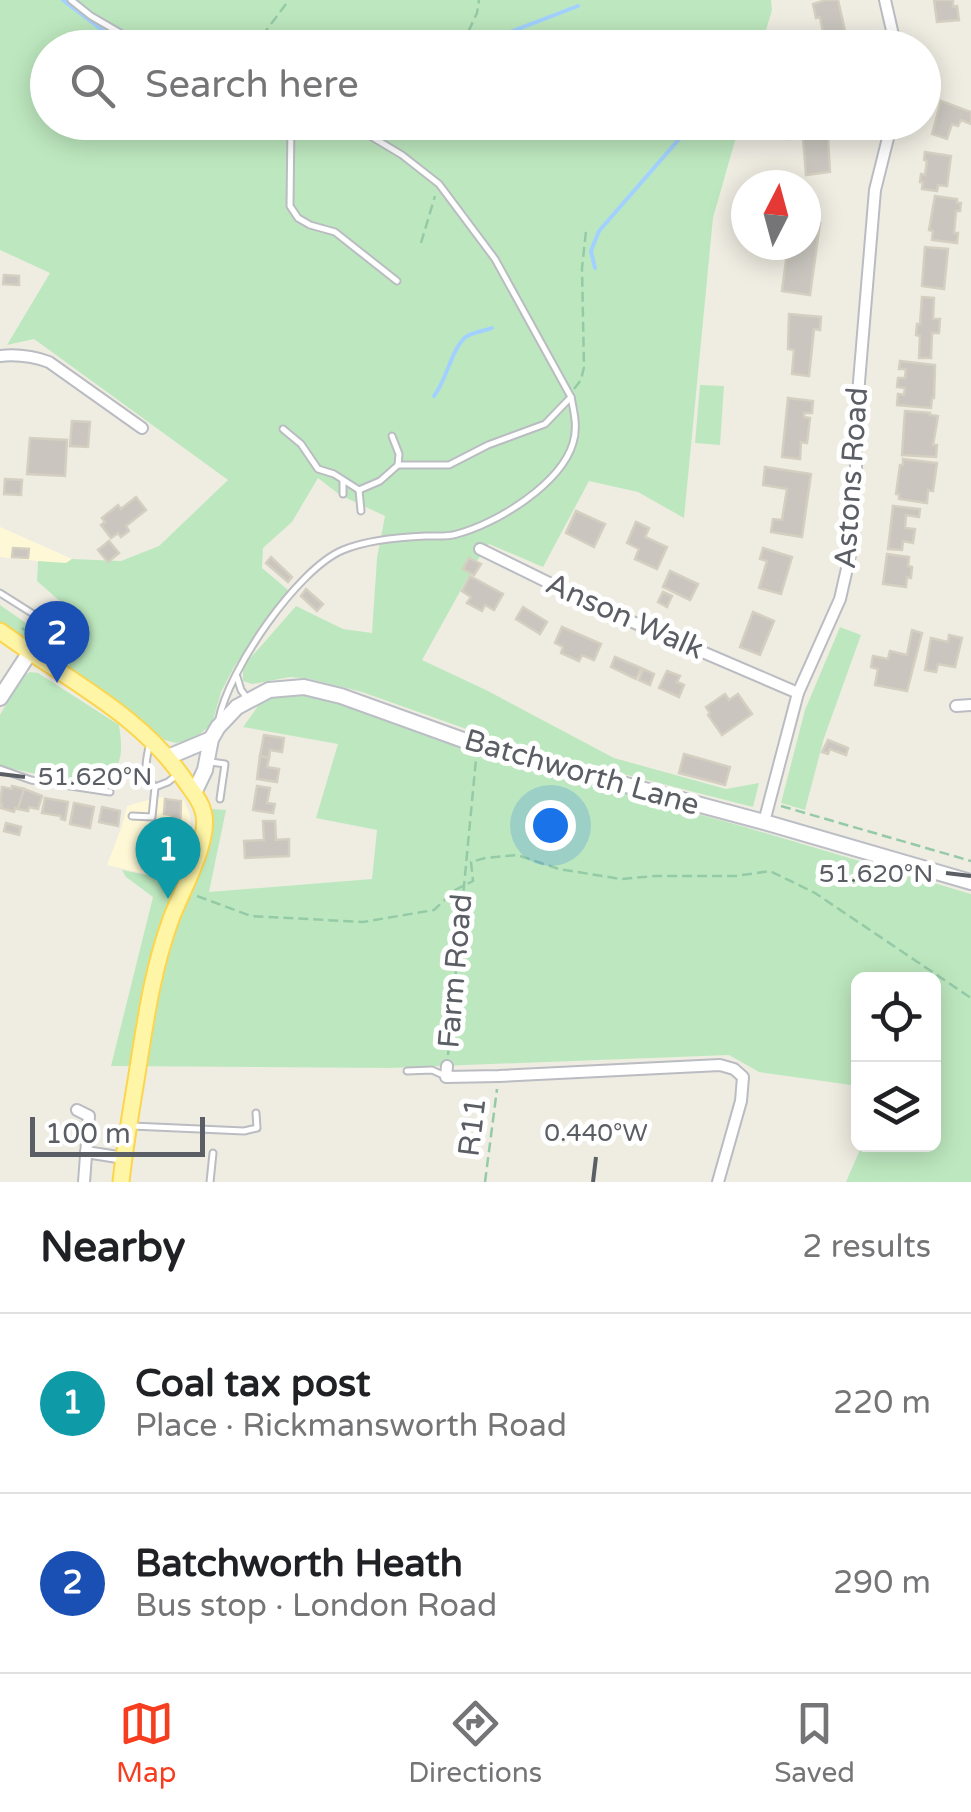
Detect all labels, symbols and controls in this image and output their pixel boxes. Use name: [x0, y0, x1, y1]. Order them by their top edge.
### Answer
search box: [30, 30, 941, 140]
icon: search: [65, 58, 120, 113]
text: Search here: [145, 62, 359, 108]
north arrow: [731, 170, 821, 260]
street label: Astons Road: [827, 386, 876, 570]
street label: Anson Walk: [540, 565, 710, 668]
pin: 2: [24, 600, 90, 683]
street label: Batchworth Lane: [460, 721, 704, 824]
text: 51.620°N: [38, 762, 152, 792]
your location: [525, 800, 576, 851]
pin: 1: [136, 816, 200, 899]
text: 51.620°N: [819, 859, 933, 889]
street label: Farm Road: [430, 892, 481, 1050]
map controls: [851, 972, 941, 1152]
button: locate: [851, 972, 941, 1062]
button: layers: [851, 1062, 941, 1152]
street label: R11: [451, 1096, 494, 1159]
scale bar: [30, 1112, 205, 1156]
text: 100 m: [45, 1117, 131, 1151]
text: 0.440°W: [544, 1118, 648, 1148]
text: Nearby: [40, 1222, 185, 1273]
text: 2 results: [802, 1228, 931, 1266]
text: Coal tax post: [135, 1361, 371, 1407]
text: 1: [62, 1384, 83, 1422]
text: 220 m: [833, 1384, 931, 1422]
text: Place · Rickmansworth Road: [135, 1407, 567, 1445]
text: Batchworth Heath: [135, 1541, 463, 1587]
text: 2: [62, 1564, 83, 1602]
text: 290 m: [833, 1564, 931, 1602]
text: Bus stop · London Road: [135, 1587, 497, 1625]
tab: Map: [116, 1696, 176, 1790]
tab: Directions: [408, 1696, 542, 1790]
tab: Saved: [774, 1696, 855, 1790]

